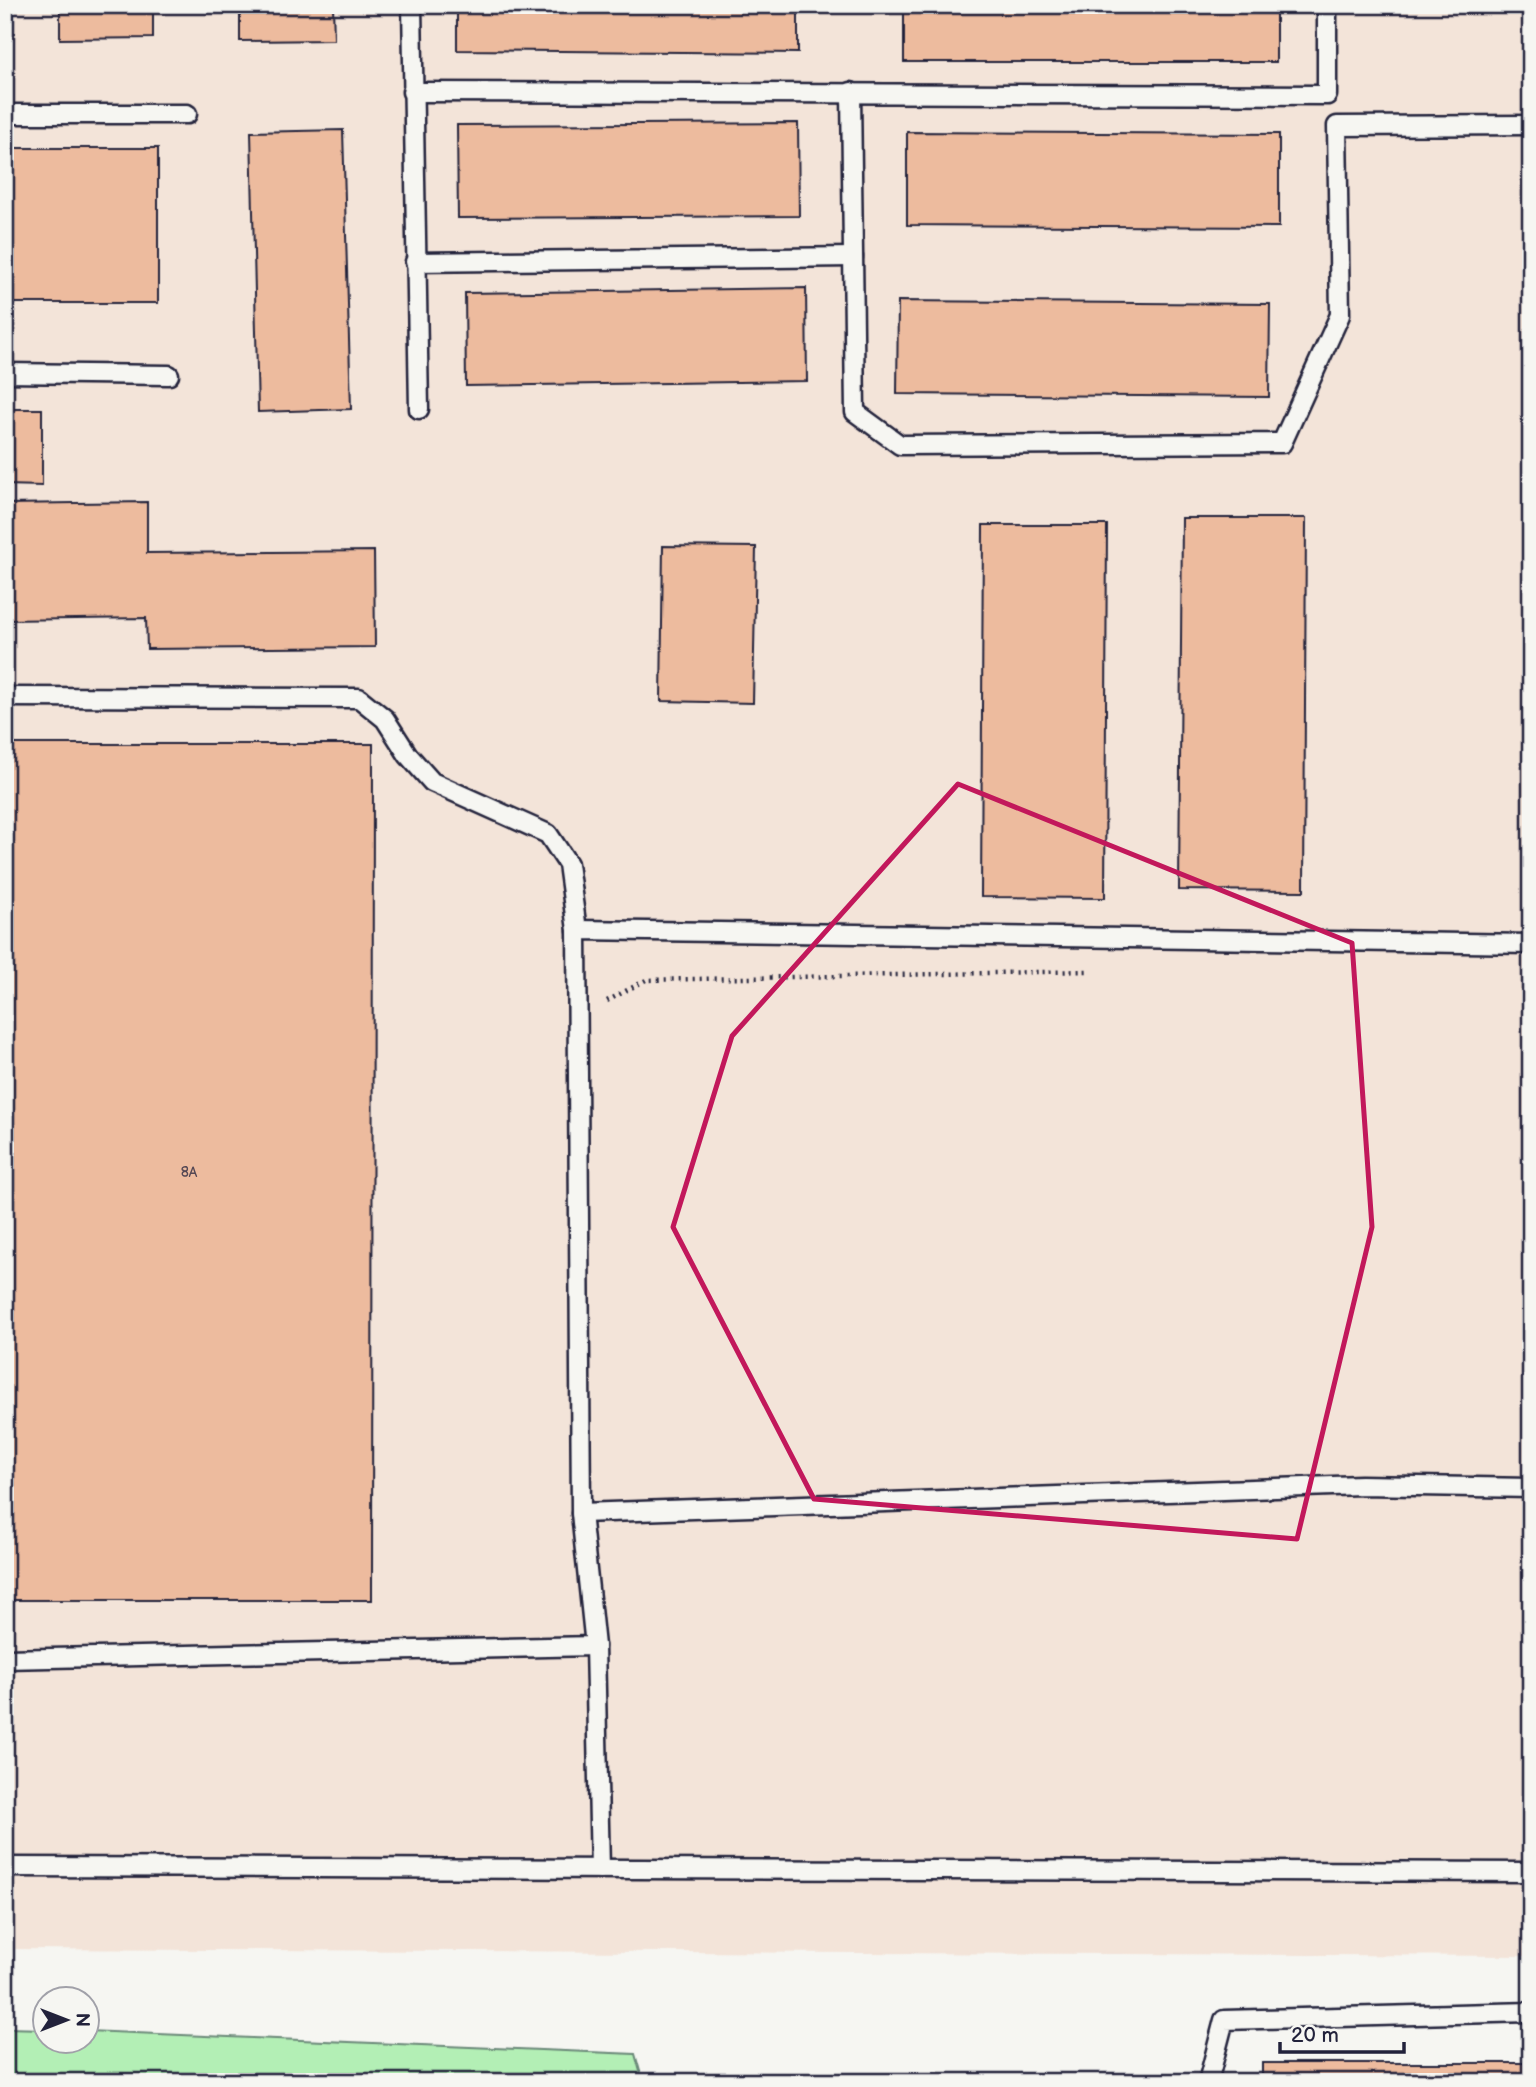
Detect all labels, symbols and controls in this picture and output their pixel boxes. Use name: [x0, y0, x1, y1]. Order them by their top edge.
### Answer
house number: 8А: [181, 1164, 198, 1181]
north arrow: [32, 1986, 102, 2056]
scale bar: [1280, 2010, 1405, 2054]
text: N: [70, 2013, 93, 2027]
text: 20 m: [1291, 2023, 1339, 2048]

